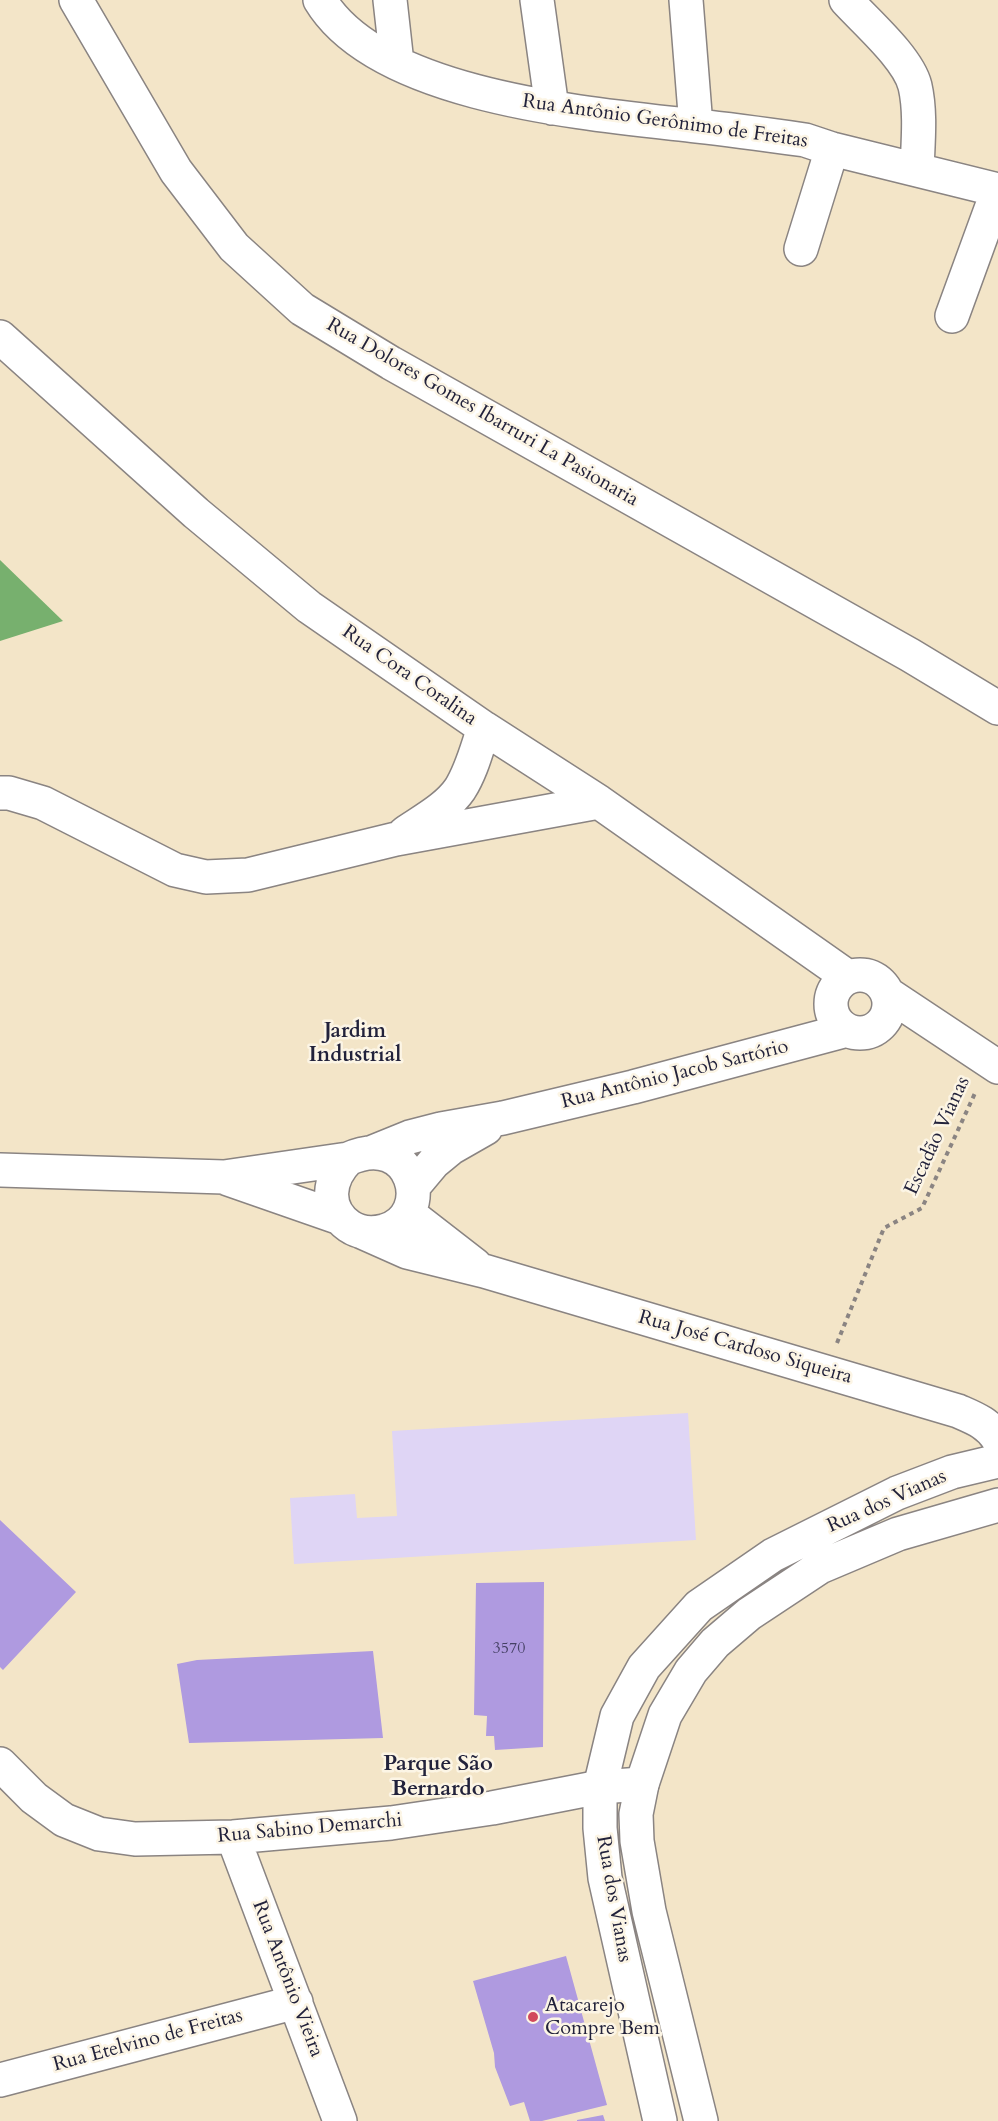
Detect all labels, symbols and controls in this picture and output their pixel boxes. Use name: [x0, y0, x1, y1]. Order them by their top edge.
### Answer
street label: Rua Antônio Gerônimo de Freitas: [521, 90, 809, 154]
street label: Rua Dolores Gomes Ibarruri La Pasionaria: [322, 314, 642, 512]
street label: Rua Cora Coralina: [337, 621, 481, 731]
district label: Jardim Industrial: [309, 1019, 401, 1069]
street label: Rua Antônio Jacob Sartório: [559, 1035, 791, 1115]
street label: Escadão Vianas: [900, 1073, 976, 1199]
street label: Rua José Cardoso Siqueira: [635, 1306, 855, 1390]
street label: Rua dos Vianas: [824, 1465, 950, 1539]
house number: 3570: [493, 1639, 525, 1659]
district label: Parque São Bernardo: [383, 1752, 493, 1804]
street label: Rua Sabino Demarchi: [217, 1809, 403, 1849]
street label: Rua dos Vianas: [590, 1834, 636, 1964]
street label: Rua Antônio Vieira: [246, 1897, 328, 2061]
place label: Atacarejo Compre Bem: [545, 1994, 660, 2041]
street label: Rua Etelvino de Freitas: [51, 2004, 245, 2078]
marker: Atacarejo Compre Bem: [526, 2010, 540, 2024]

